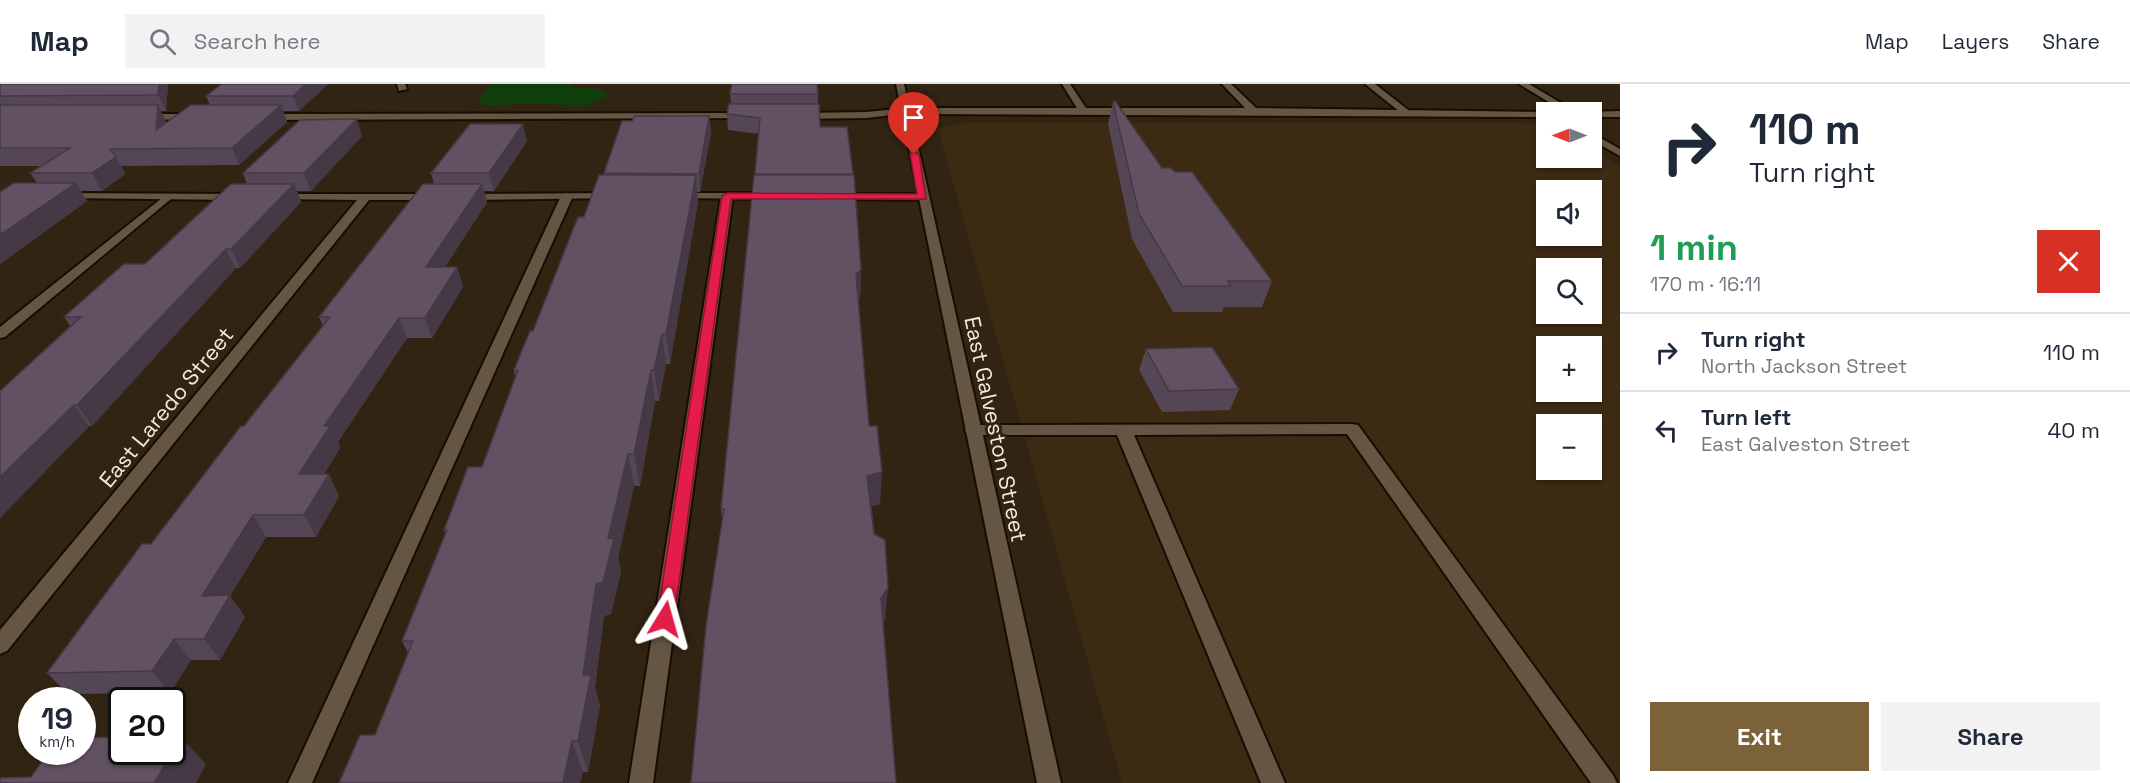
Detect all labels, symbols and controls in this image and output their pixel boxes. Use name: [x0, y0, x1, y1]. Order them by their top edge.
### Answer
search box: [125, 14, 545, 68]
text: Map: [30, 23, 89, 59]
icon: search: [146, 25, 179, 58]
text: Search here: [194, 27, 321, 55]
text: Map: [1865, 28, 1909, 55]
text: Layers: [1942, 28, 2009, 55]
text: Share: [2042, 28, 2100, 55]
pin: [888, 92, 939, 154]
icon: arrive: [897, 101, 930, 134]
north arrow: [1536, 102, 1602, 168]
map controls: [1536, 102, 1602, 480]
text: 110 m: [1749, 103, 1861, 156]
icon: right: [1650, 108, 1728, 186]
text: Turn right: [1749, 155, 1876, 190]
button: sound: [1536, 180, 1602, 246]
text: 1 min: [1650, 225, 1738, 271]
button: close: [2037, 230, 2100, 293]
button: search: [1536, 258, 1602, 324]
text: 170 m · 16:11: [1650, 271, 1761, 297]
street label: East Galveston Street: [958, 314, 1034, 544]
street label: East Laredo Street: [93, 321, 239, 493]
text: Turn right: [1701, 325, 1806, 353]
button: +: [1536, 336, 1602, 402]
icon: right: [1650, 336, 1683, 369]
text: 110 m: [2043, 338, 2100, 366]
text: North Jackson Street: [1701, 353, 1907, 379]
text: Turn left: [1701, 403, 1791, 431]
button: −: [1536, 414, 1602, 480]
icon: left: [1650, 414, 1683, 447]
text: 40 m: [2048, 416, 2100, 444]
text: East Galveston Street: [1701, 431, 1910, 457]
position arrow: [633, 587, 697, 651]
speed limit sign: 20: [108, 687, 186, 765]
text: 19: [41, 699, 73, 738]
button: Exit: [1650, 702, 1869, 771]
button: Share: [1881, 702, 2100, 771]
text: km/h: [39, 732, 75, 751]

